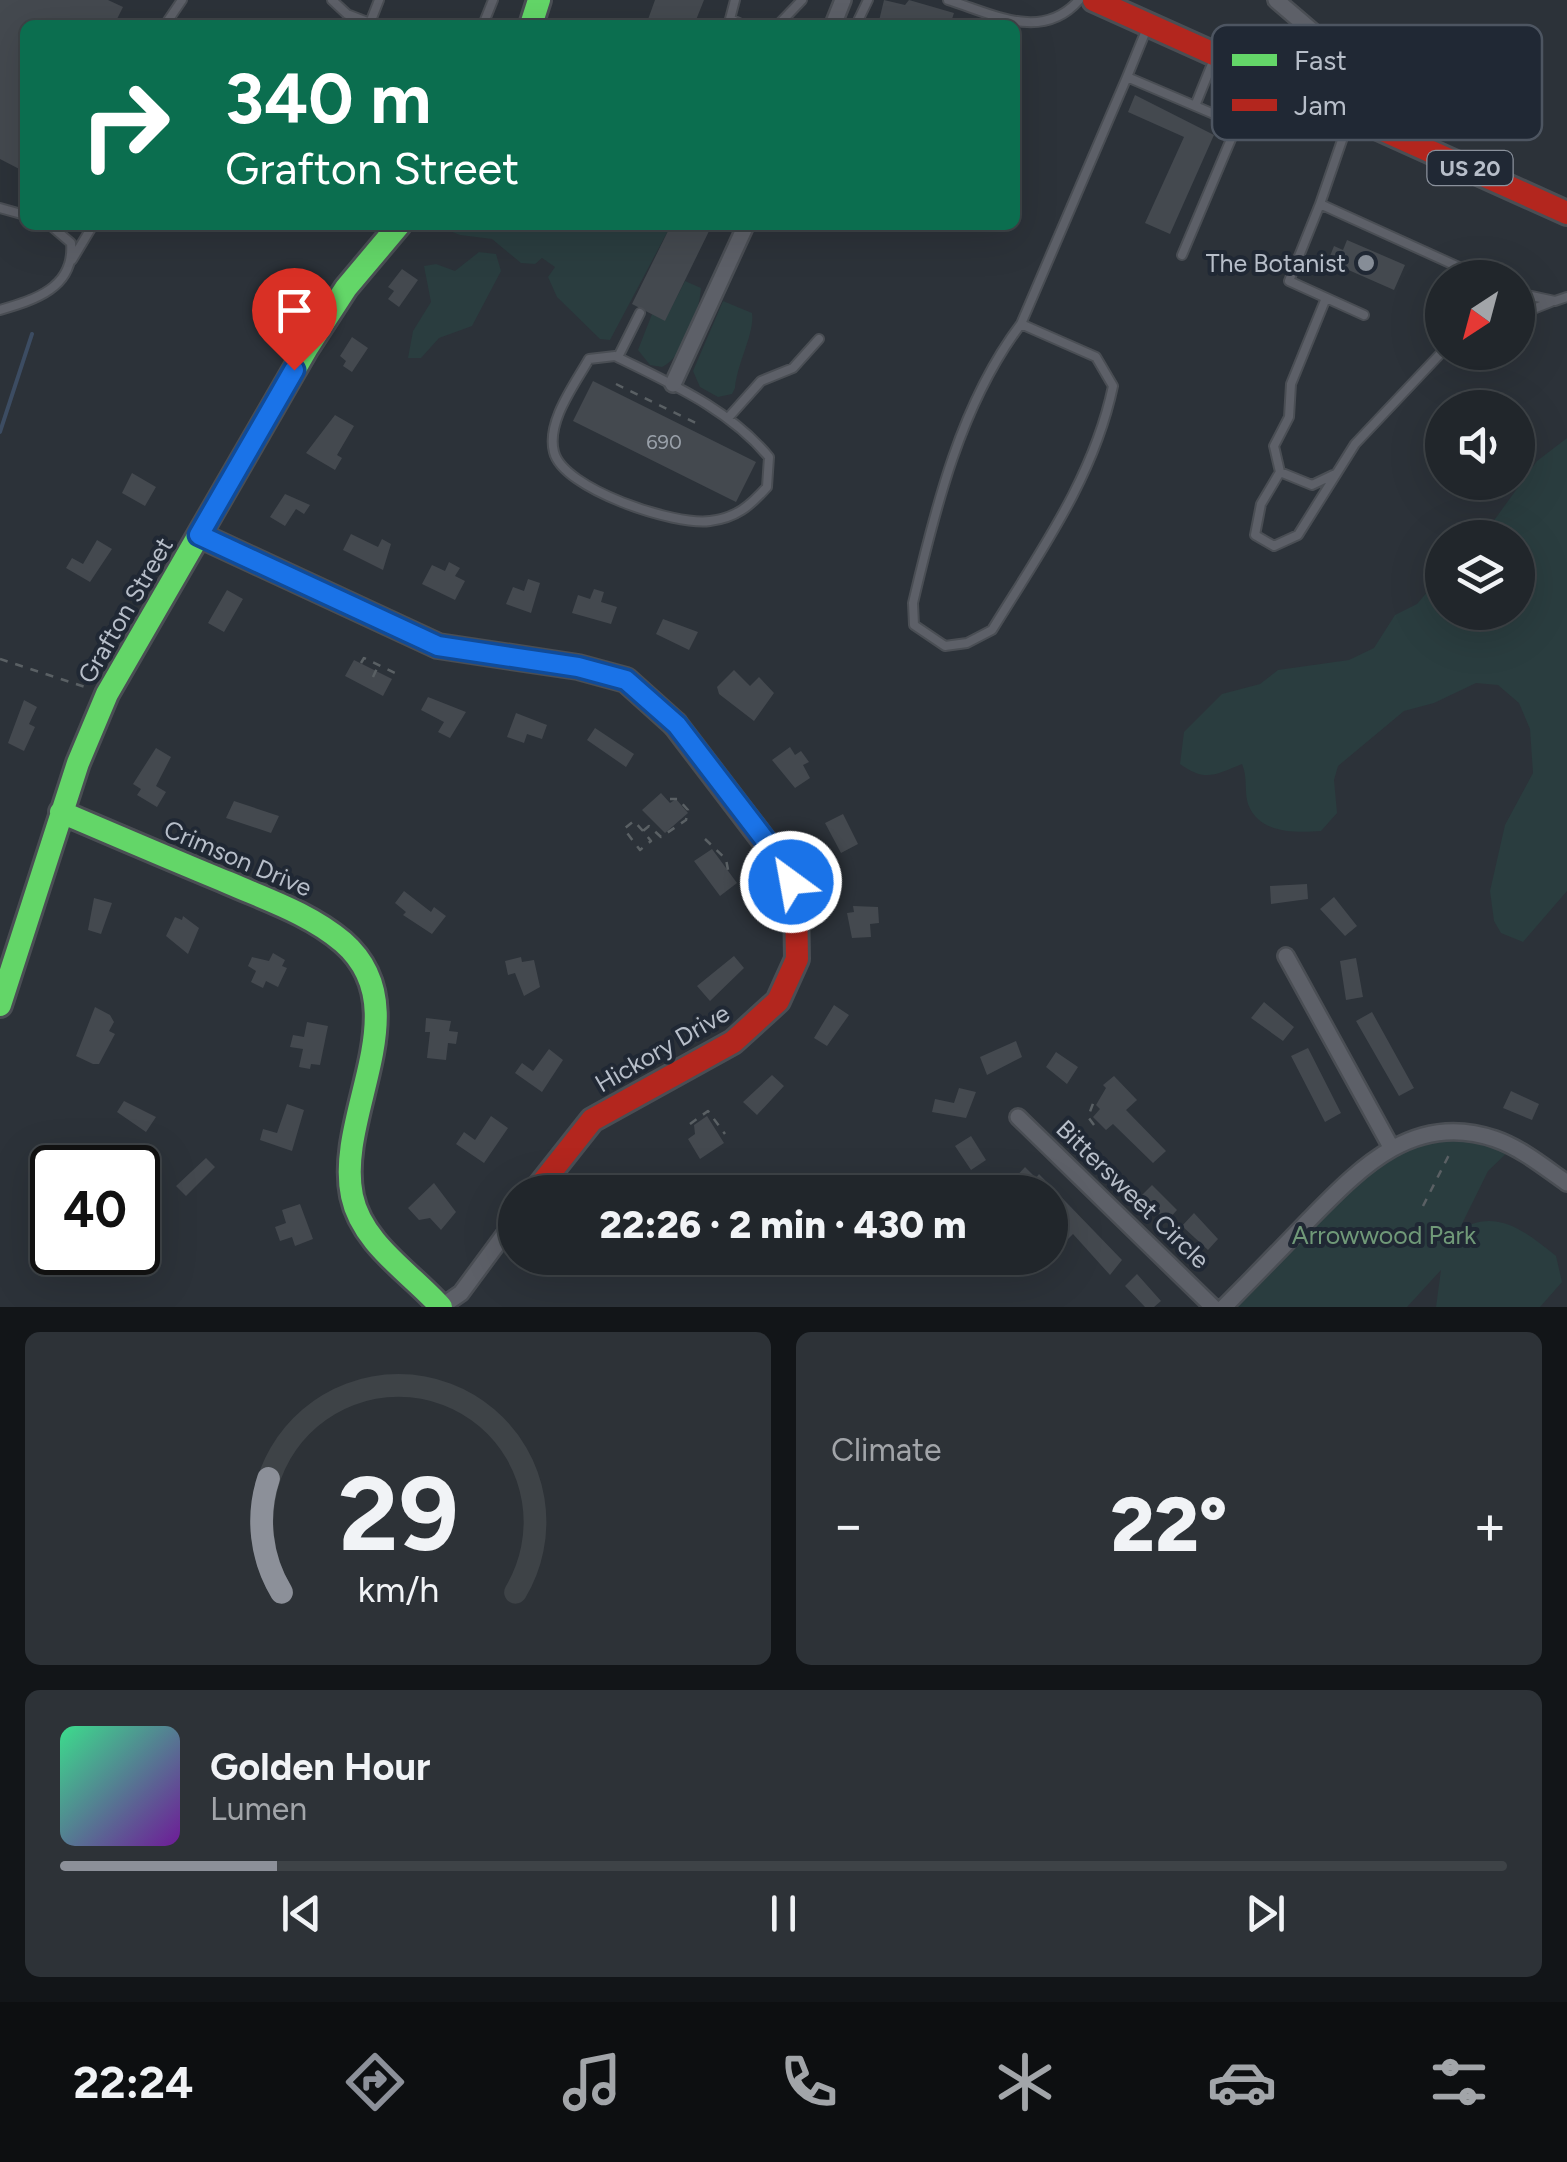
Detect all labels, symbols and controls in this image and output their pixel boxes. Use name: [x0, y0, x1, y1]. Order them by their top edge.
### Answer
legend: [1212, 25, 1542, 140]
text: Fast: [1294, 43, 1347, 77]
text: 340 m: [225, 56, 431, 141]
icon: right: [60, 60, 190, 190]
text: Jam: [1294, 88, 1347, 122]
text: Grafton Street: [225, 141, 519, 195]
road number: US 20: [1428, 151, 1512, 185]
place label: The Botanist: [1206, 248, 1346, 278]
marker: The Botanist: [1355, 252, 1377, 274]
north arrow: [1425, 260, 1535, 370]
map controls: [1425, 260, 1535, 630]
pin: [252, 268, 337, 371]
icon: arrive: [267, 283, 322, 338]
button: sound: [1425, 390, 1535, 500]
house number: 690: [646, 430, 682, 454]
button: layers: [1425, 520, 1535, 630]
street label: Grafton Street: [71, 532, 179, 688]
street label: Crimson Drive: [160, 813, 316, 903]
position arrow: [739, 830, 843, 934]
street label: Hickory Drive: [590, 997, 734, 1099]
street label: Bittersweet Circle: [1050, 1113, 1216, 1275]
speed limit sign: 40: [30, 1145, 160, 1275]
text: 22:26 · 2 min · 430 m: [600, 1202, 966, 1248]
park label: Arrowwood Park: [1292, 1220, 1477, 1250]
text: Climate: [831, 1431, 942, 1469]
text: 29: [338, 1451, 458, 1576]
text: 22°: [1111, 1480, 1227, 1570]
text: −: [831, 1492, 865, 1558]
text: +: [1473, 1492, 1507, 1558]
text: km/h: [357, 1568, 439, 1611]
text: Golden Hour: [210, 1744, 431, 1790]
text: Lumen: [210, 1790, 307, 1828]
icon: previous: [274, 1886, 329, 1941]
icon: pause: [756, 1886, 811, 1941]
icon: next: [1238, 1886, 1293, 1941]
icon: directions: [340, 2047, 410, 2117]
icon: music: [557, 2047, 627, 2117]
icon: phone: [774, 2047, 844, 2117]
icon: climate: [990, 2047, 1060, 2117]
icon: car: [1207, 2047, 1277, 2117]
icon: filters: [1424, 2047, 1494, 2117]
text: 22:24: [73, 2055, 194, 2109]

